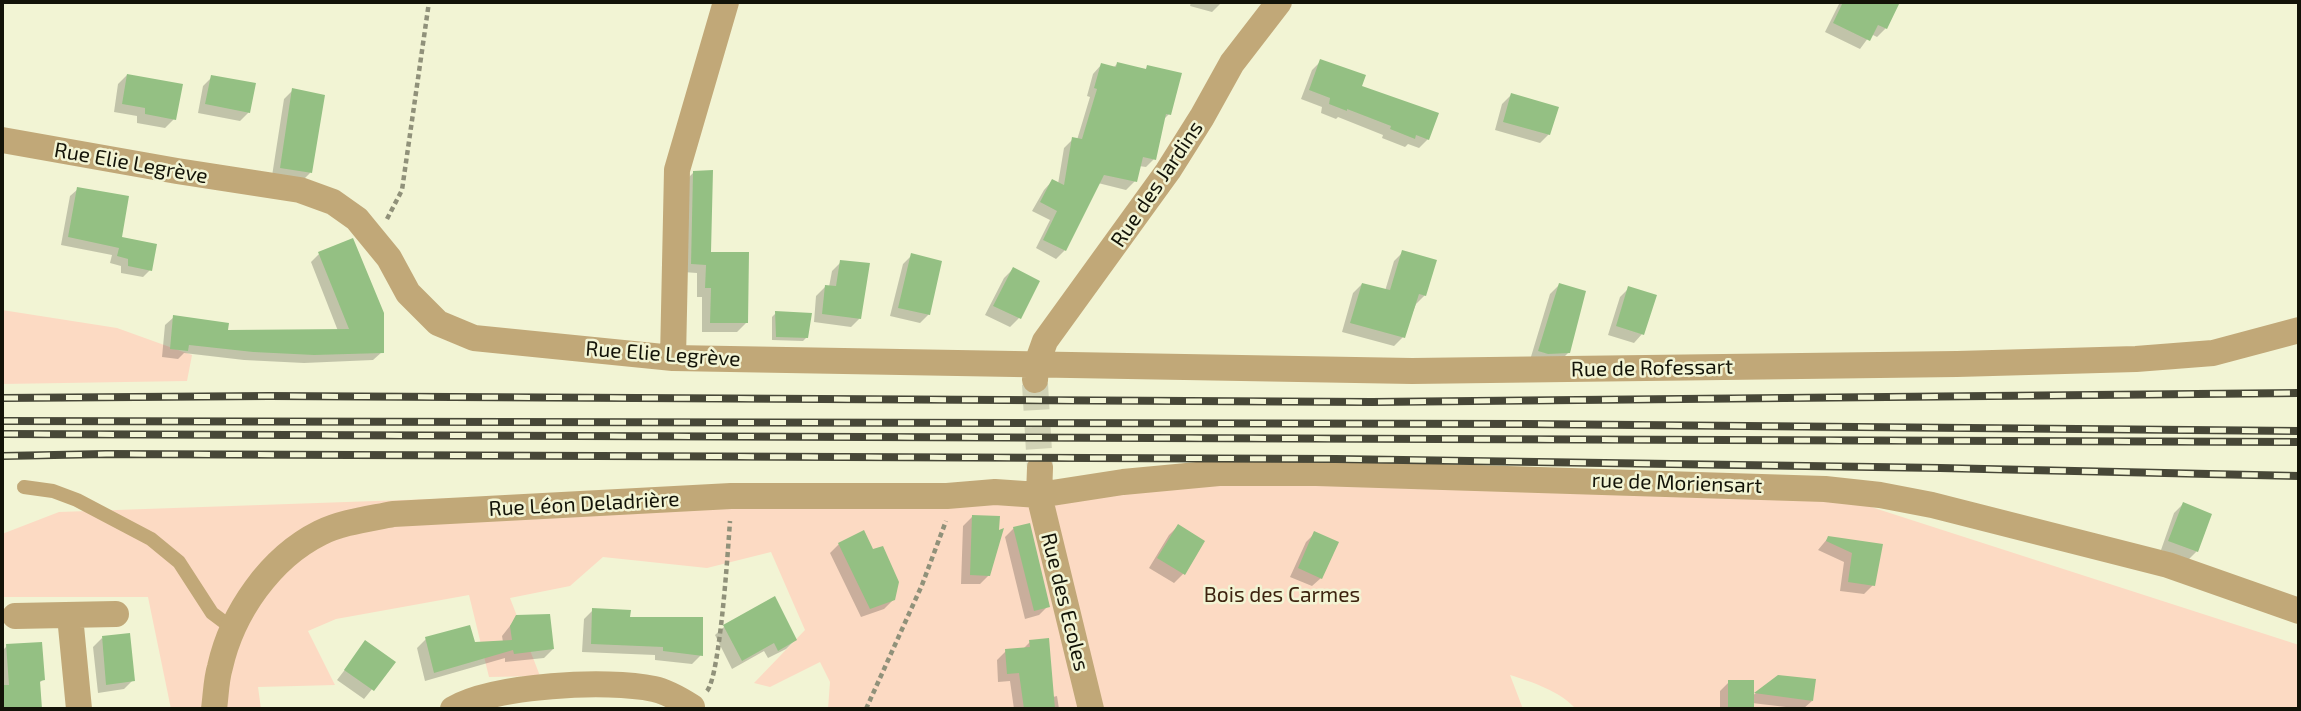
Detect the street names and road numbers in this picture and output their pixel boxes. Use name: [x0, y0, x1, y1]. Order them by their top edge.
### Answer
street label: Rue des Jardins: [1106, 116, 1208, 252]
street label: Rue Elie Legrève: [52, 137, 210, 189]
street label: Rue Elie Legrève: [585, 336, 741, 372]
street label: Rue de Rofessart: [1571, 354, 1733, 382]
street label: rue de Moriensart: [1591, 467, 1763, 499]
street label: Rue Léon Deladrière: [488, 486, 680, 522]
street label: Rue des Ecoles: [1036, 530, 1094, 674]

